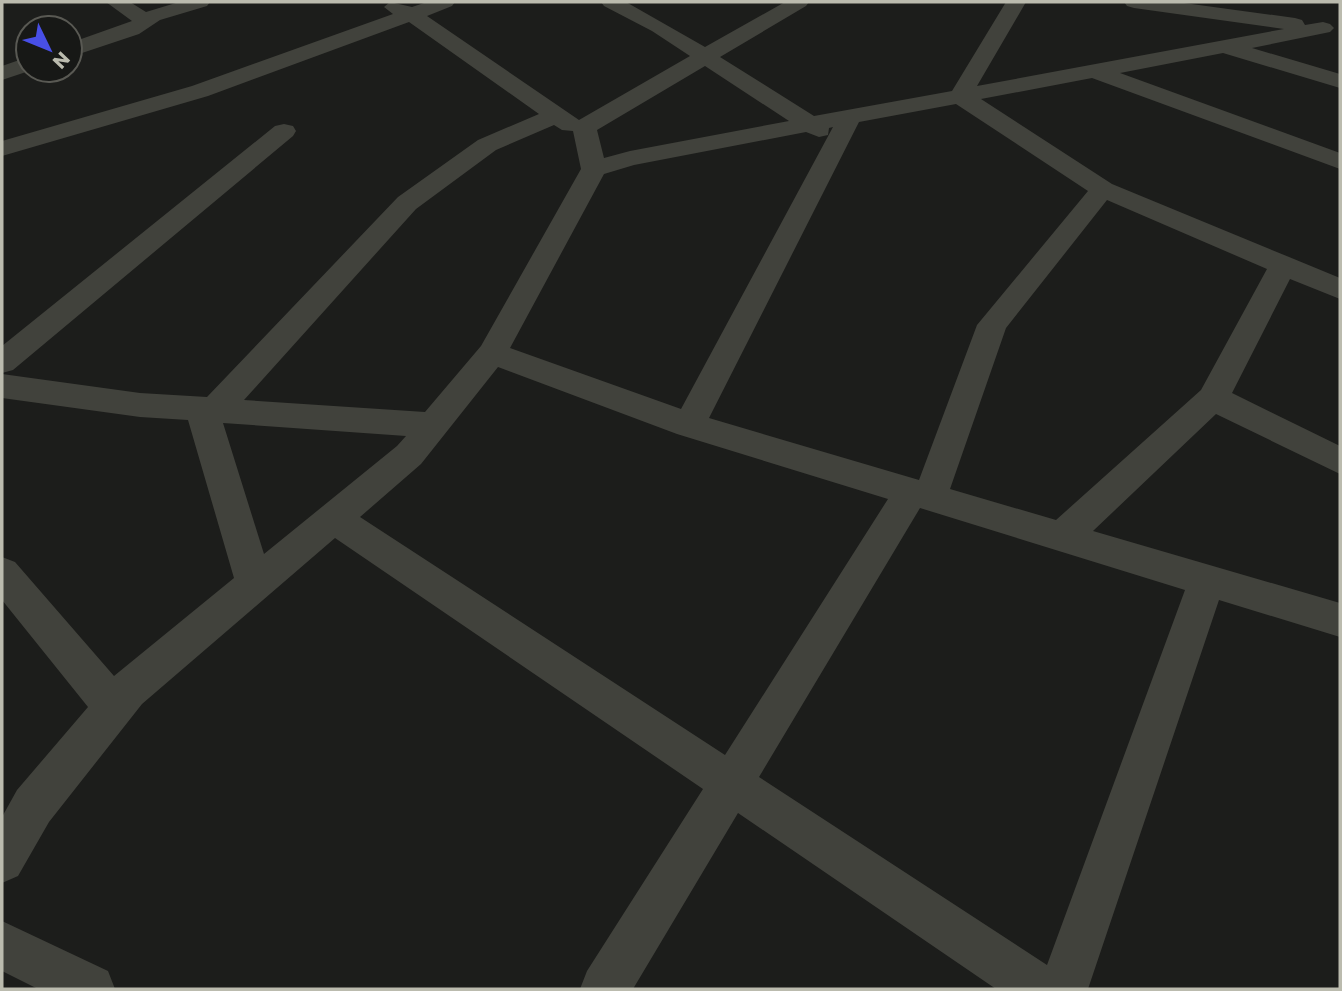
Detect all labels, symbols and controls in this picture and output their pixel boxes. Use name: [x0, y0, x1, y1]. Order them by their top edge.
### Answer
north arrow: [14, 14, 84, 84]
text: N: [46, 46, 76, 75]

